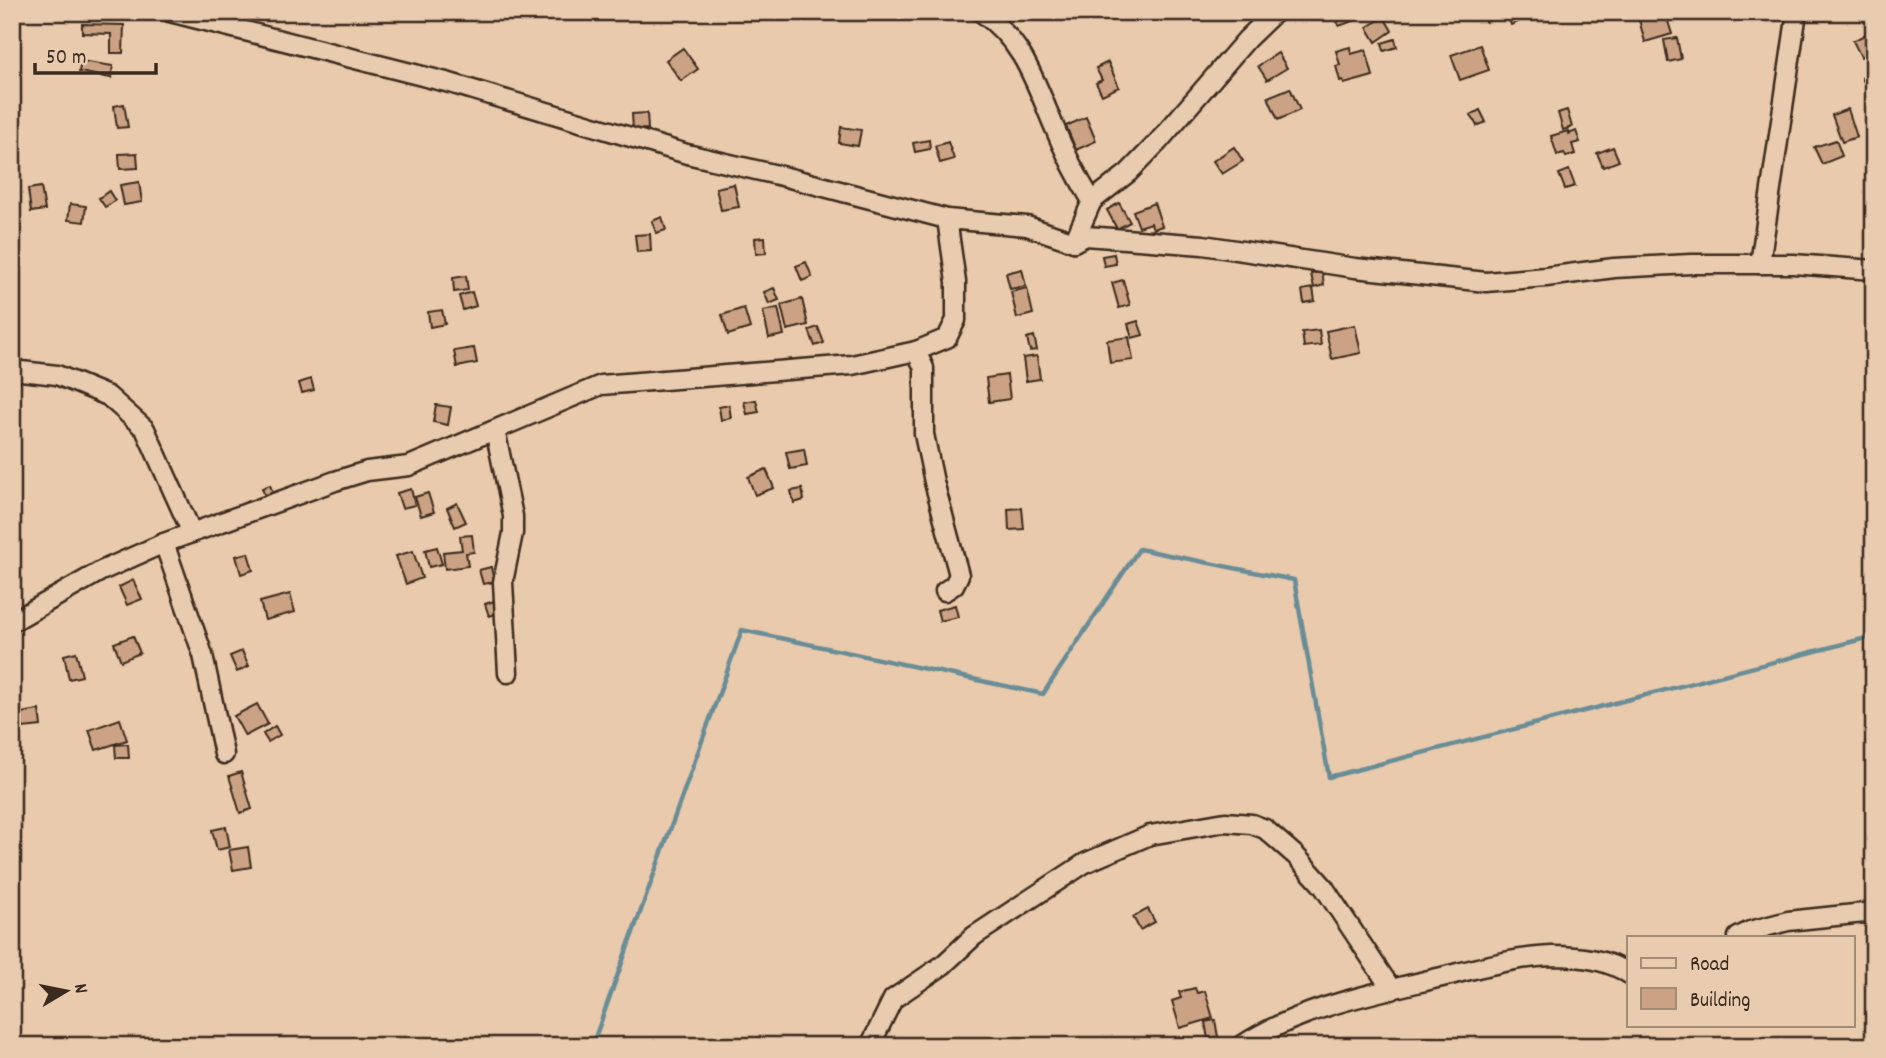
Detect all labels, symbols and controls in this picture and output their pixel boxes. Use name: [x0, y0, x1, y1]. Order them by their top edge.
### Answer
scale bar: [35, 32, 156, 76]
text: 50 m: [46, 44, 86, 74]
legend: [1627, 936, 1854, 1026]
text: Road: [1690, 951, 1729, 981]
north arrow: [32, 956, 102, 1026]
text: N: [65, 982, 93, 996]
text: Building: [1690, 987, 1750, 1017]

